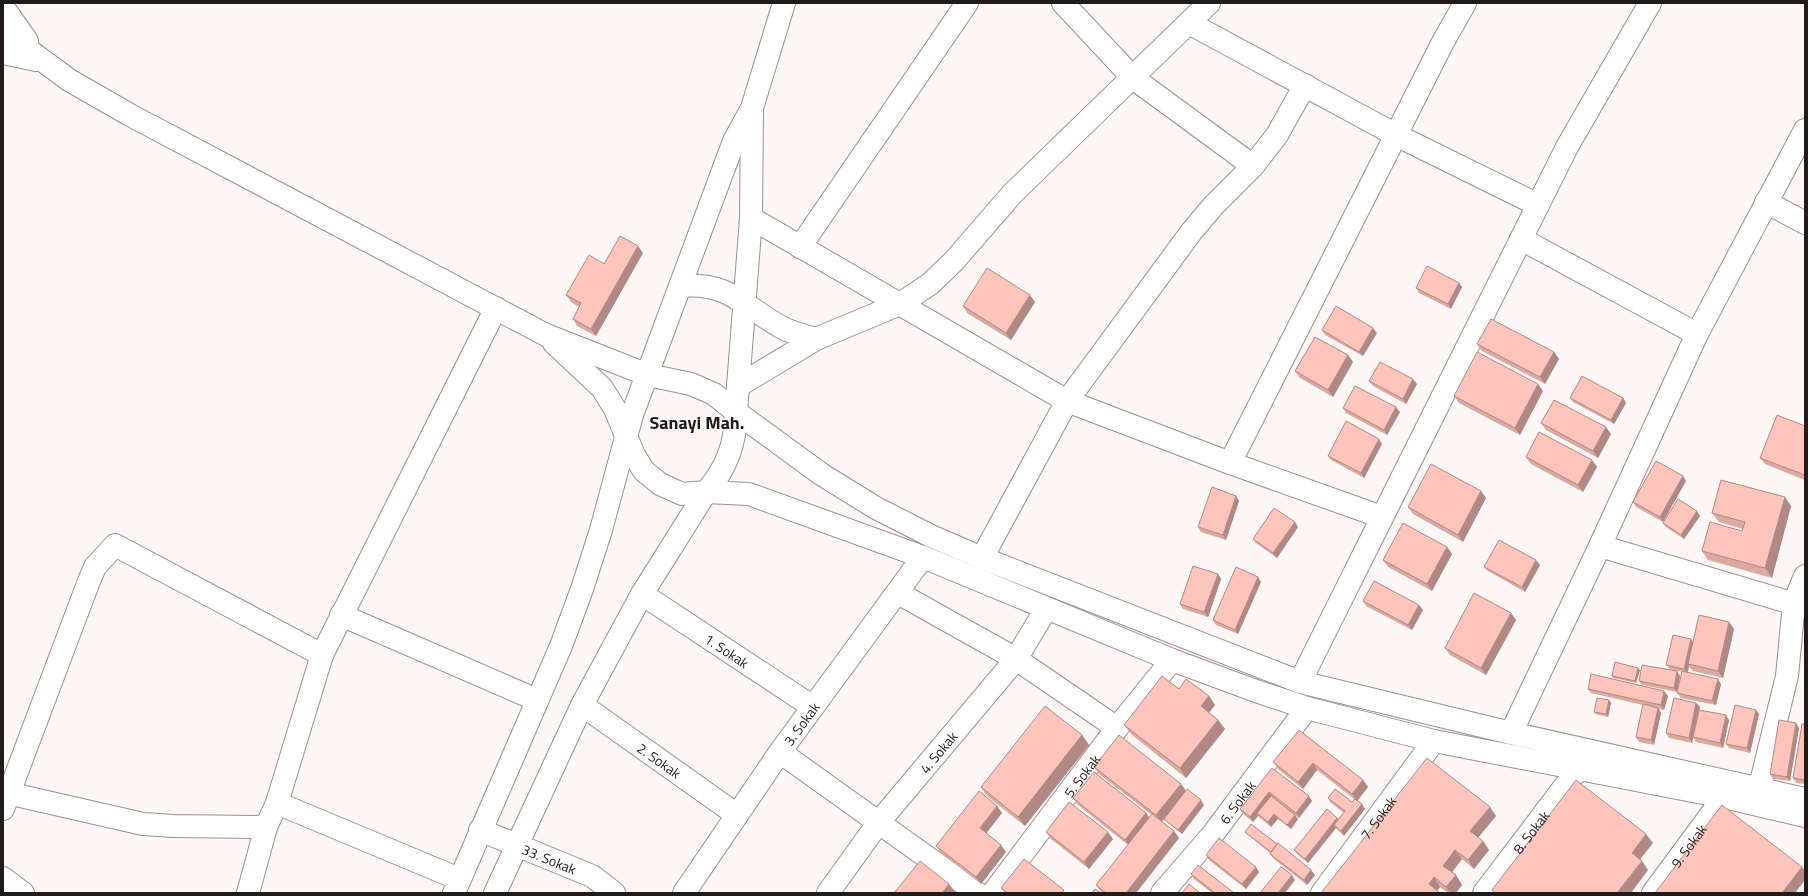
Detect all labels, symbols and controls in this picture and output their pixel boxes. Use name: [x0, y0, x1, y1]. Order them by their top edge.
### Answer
district label: Sanayi Mah.: [650, 409, 744, 436]
street label: 1. Sokak: [701, 628, 754, 673]
street label: 3. Sokak: [778, 697, 824, 750]
street label: 4. Sokak: [914, 726, 962, 778]
street label: 2. Sokak: [633, 737, 686, 783]
street label: 5. Sokak: [1058, 749, 1105, 802]
street label: 6. Sokak: [1214, 776, 1260, 828]
street label: 7. Sokak: [1355, 791, 1401, 843]
street label: 8. Sokak: [1507, 805, 1554, 858]
street label: 9. Sokak: [1665, 819, 1711, 872]
street label: 33. Sokak: [519, 838, 580, 879]

